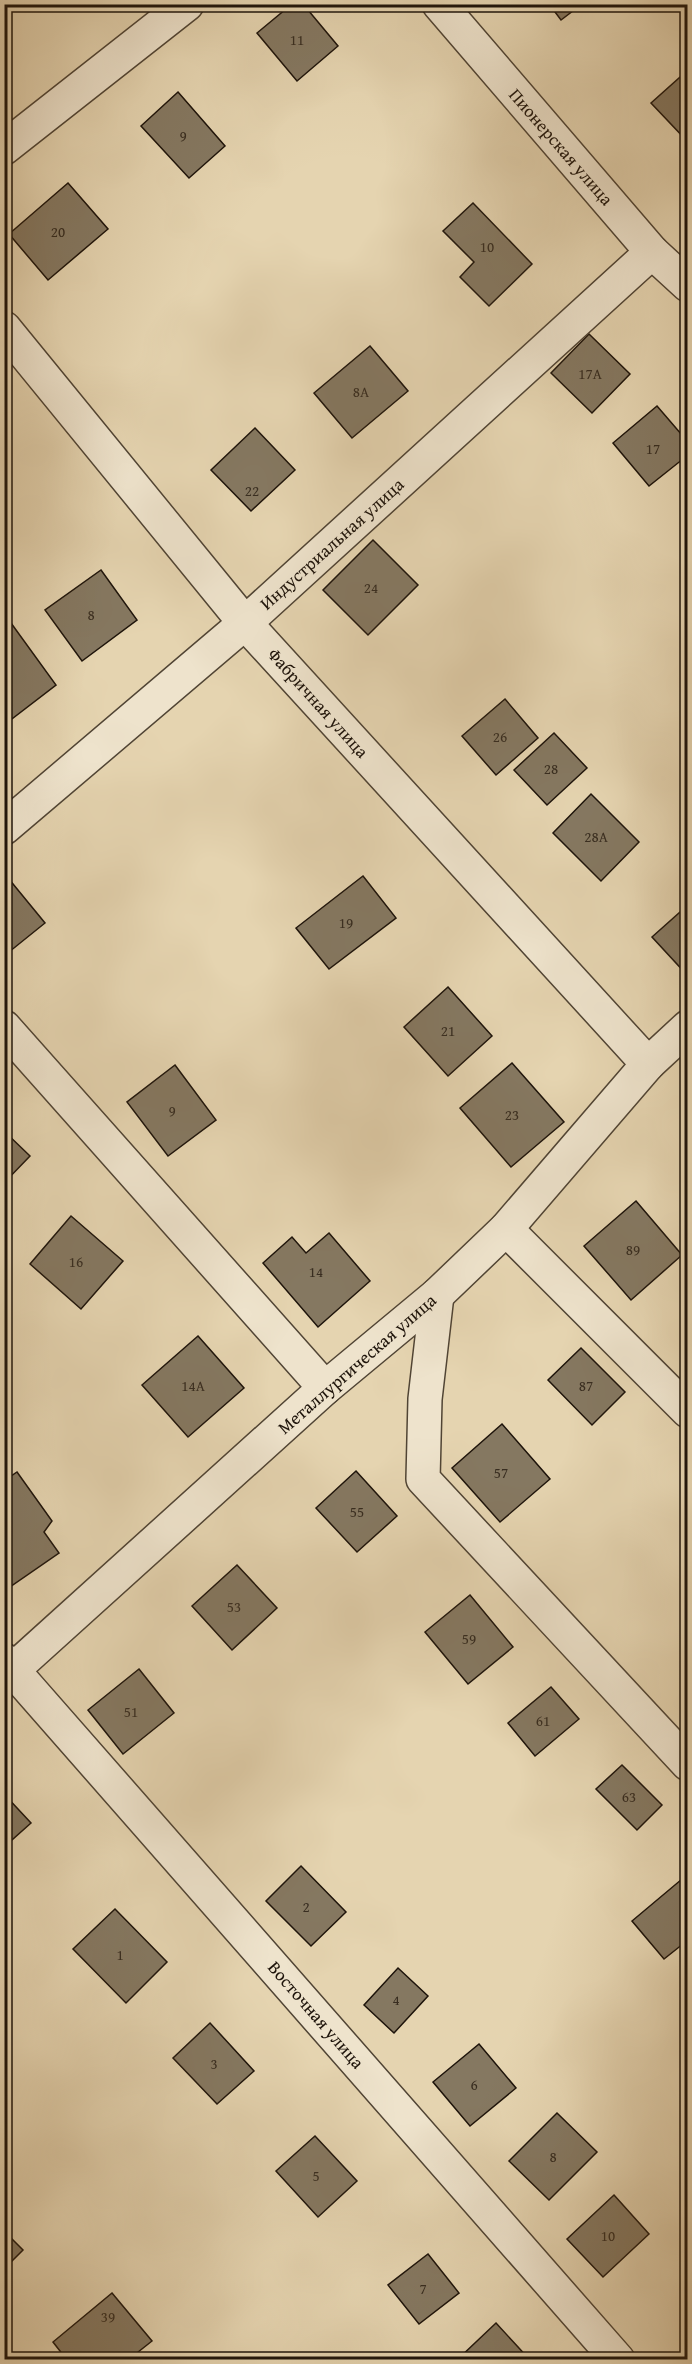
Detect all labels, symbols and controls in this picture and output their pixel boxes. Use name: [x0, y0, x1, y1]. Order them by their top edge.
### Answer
house number: 11: [290, 29, 304, 50]
street label: Пионерская улица: [503, 82, 620, 212]
house number: 9: [179, 125, 187, 146]
house number: 20: [51, 221, 65, 242]
house number: 10: [480, 236, 494, 257]
house number: 17А: [578, 363, 602, 384]
house number: 8А: [353, 381, 369, 402]
house number: 17: [646, 438, 660, 459]
street label: Индустриальная улица: [253, 471, 410, 616]
house number: 22: [245, 480, 259, 501]
house number: 24: [364, 577, 378, 598]
house number: 8: [87, 604, 95, 625]
street label: Фабричная улица: [261, 642, 376, 764]
house number: 26: [493, 726, 507, 747]
house number: 28: [544, 758, 558, 779]
house number: 28А: [584, 826, 608, 847]
house number: 19: [339, 912, 353, 933]
house number: 21: [441, 1020, 455, 1041]
house number: 9: [168, 1100, 176, 1121]
house number: 23: [505, 1104, 519, 1125]
house number: 89: [626, 1239, 640, 1260]
house number: 16: [69, 1251, 83, 1272]
house number: 14: [309, 1261, 323, 1282]
street label: Металлургическая улица: [271, 1287, 442, 1440]
house number: 14А: [181, 1375, 205, 1396]
house number: 87: [579, 1375, 593, 1396]
house number: 57: [494, 1462, 508, 1483]
house number: 55: [350, 1501, 364, 1522]
house number: 53: [227, 1596, 241, 1617]
house number: 59: [462, 1628, 476, 1649]
house number: 51: [124, 1701, 138, 1722]
house number: 61: [536, 1710, 550, 1731]
house number: 63: [622, 1786, 636, 1807]
house number: 2: [302, 1896, 310, 1917]
house number: 1: [116, 1944, 124, 1965]
street label: Восточная улица: [262, 1955, 371, 2075]
house number: 4: [392, 1989, 400, 2010]
house number: 3: [210, 2053, 218, 2074]
house number: 6: [470, 2074, 478, 2095]
house number: 8: [549, 2146, 557, 2167]
house number: 5: [312, 2165, 320, 2186]
house number: 10: [601, 2225, 615, 2246]
house number: 7: [419, 2278, 427, 2299]
house number: 39: [101, 2306, 115, 2327]

